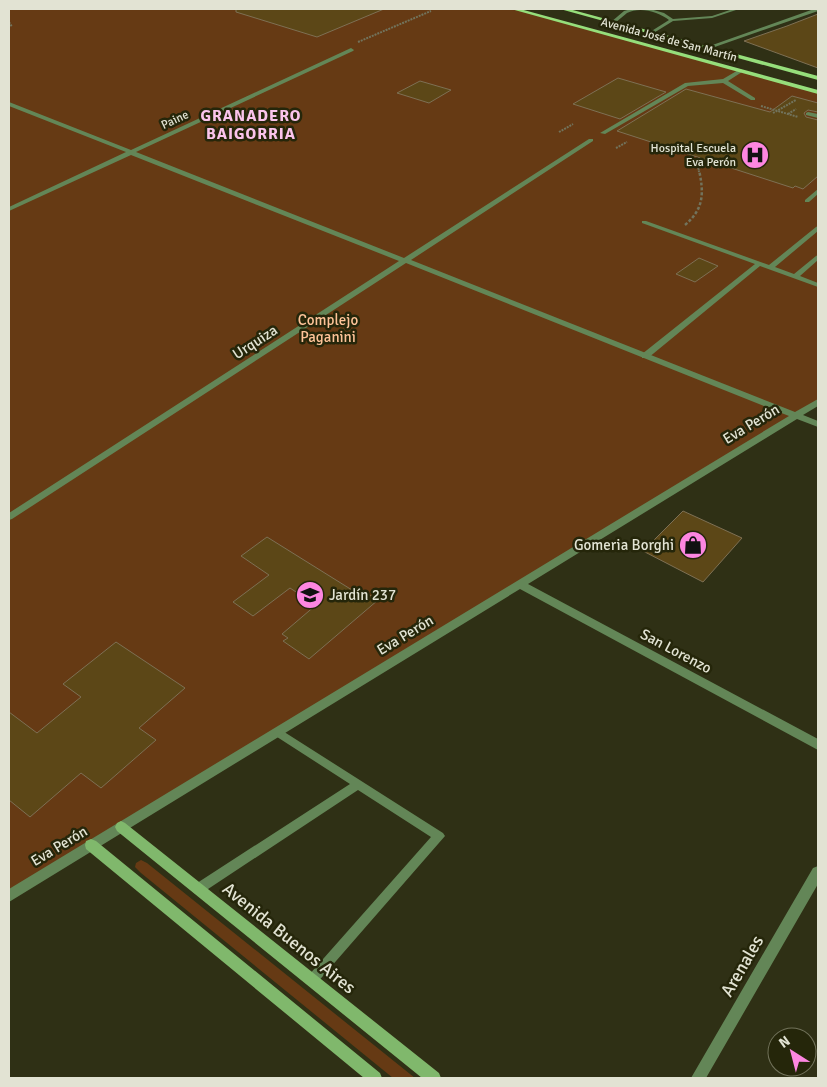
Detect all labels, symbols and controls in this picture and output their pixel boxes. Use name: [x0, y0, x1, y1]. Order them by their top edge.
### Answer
street label: Avenida José de San Martín: [599, 15, 739, 65]
district label: GRANADERO BAIGORRIA: [201, 106, 302, 144]
street label: Paine: [159, 107, 191, 133]
hospital icon: Hospital Escuela Eva Perón: [740, 140, 770, 170]
place label: Hospital Escuela Eva Perón: [651, 141, 736, 170]
park label: Complejo Paganini: [298, 311, 358, 346]
street label: Urquiza: [229, 321, 281, 363]
street label: Eva Perón: [719, 400, 783, 448]
shop icon: Gomeria Borghi: [678, 530, 708, 560]
place label: Gomeria Borghi: [574, 536, 674, 554]
school or university icon: Jardín 237: [295, 580, 325, 610]
place label: Jardín 237: [329, 586, 396, 604]
street label: Eva Perón: [373, 611, 437, 659]
street label: San Lorenzo: [637, 625, 715, 677]
street label: Eva Perón: [27, 822, 91, 870]
street label: Avenida Buenos Aires: [218, 878, 360, 998]
street label: Arenales: [716, 931, 768, 1001]
north arrow: [767, 1027, 817, 1077]
text: N: [776, 1032, 794, 1052]

